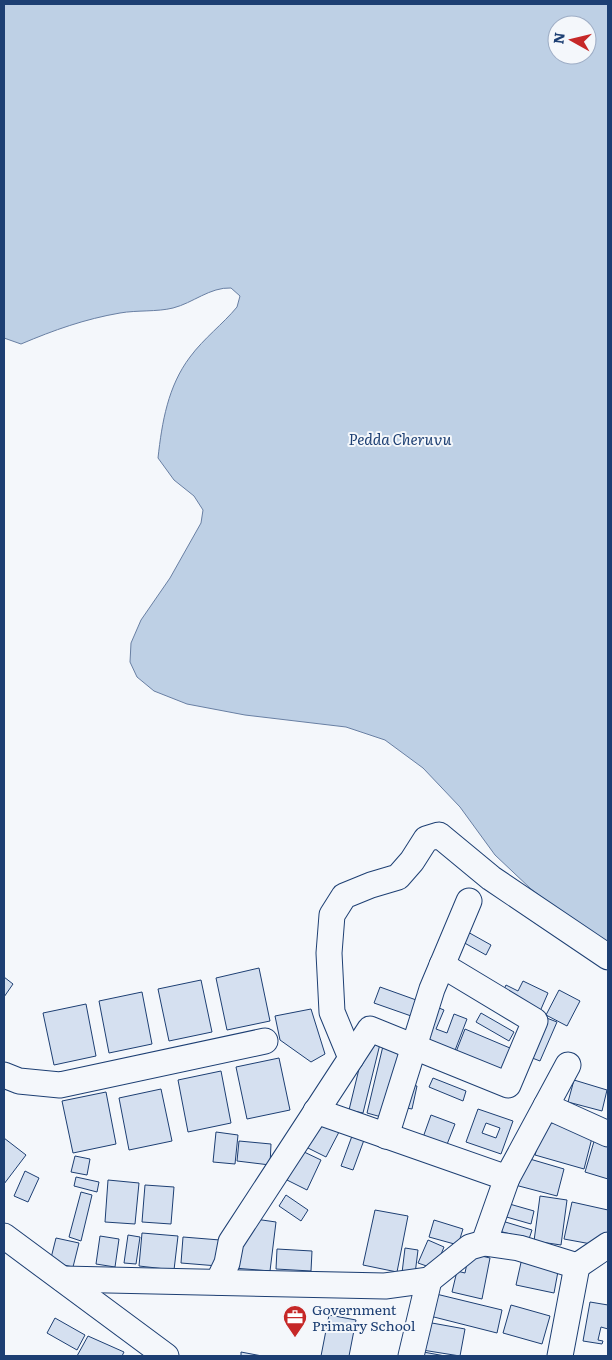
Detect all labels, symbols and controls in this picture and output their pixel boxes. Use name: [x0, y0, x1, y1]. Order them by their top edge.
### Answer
north arrow: [547, 15, 597, 65]
text: N: [547, 31, 569, 45]
water label: Pedda Cheruvu: [349, 427, 451, 450]
place label: Government Primary School: [312, 1299, 416, 1335]
office icon: Government Primary School: [282, 1304, 308, 1338]

